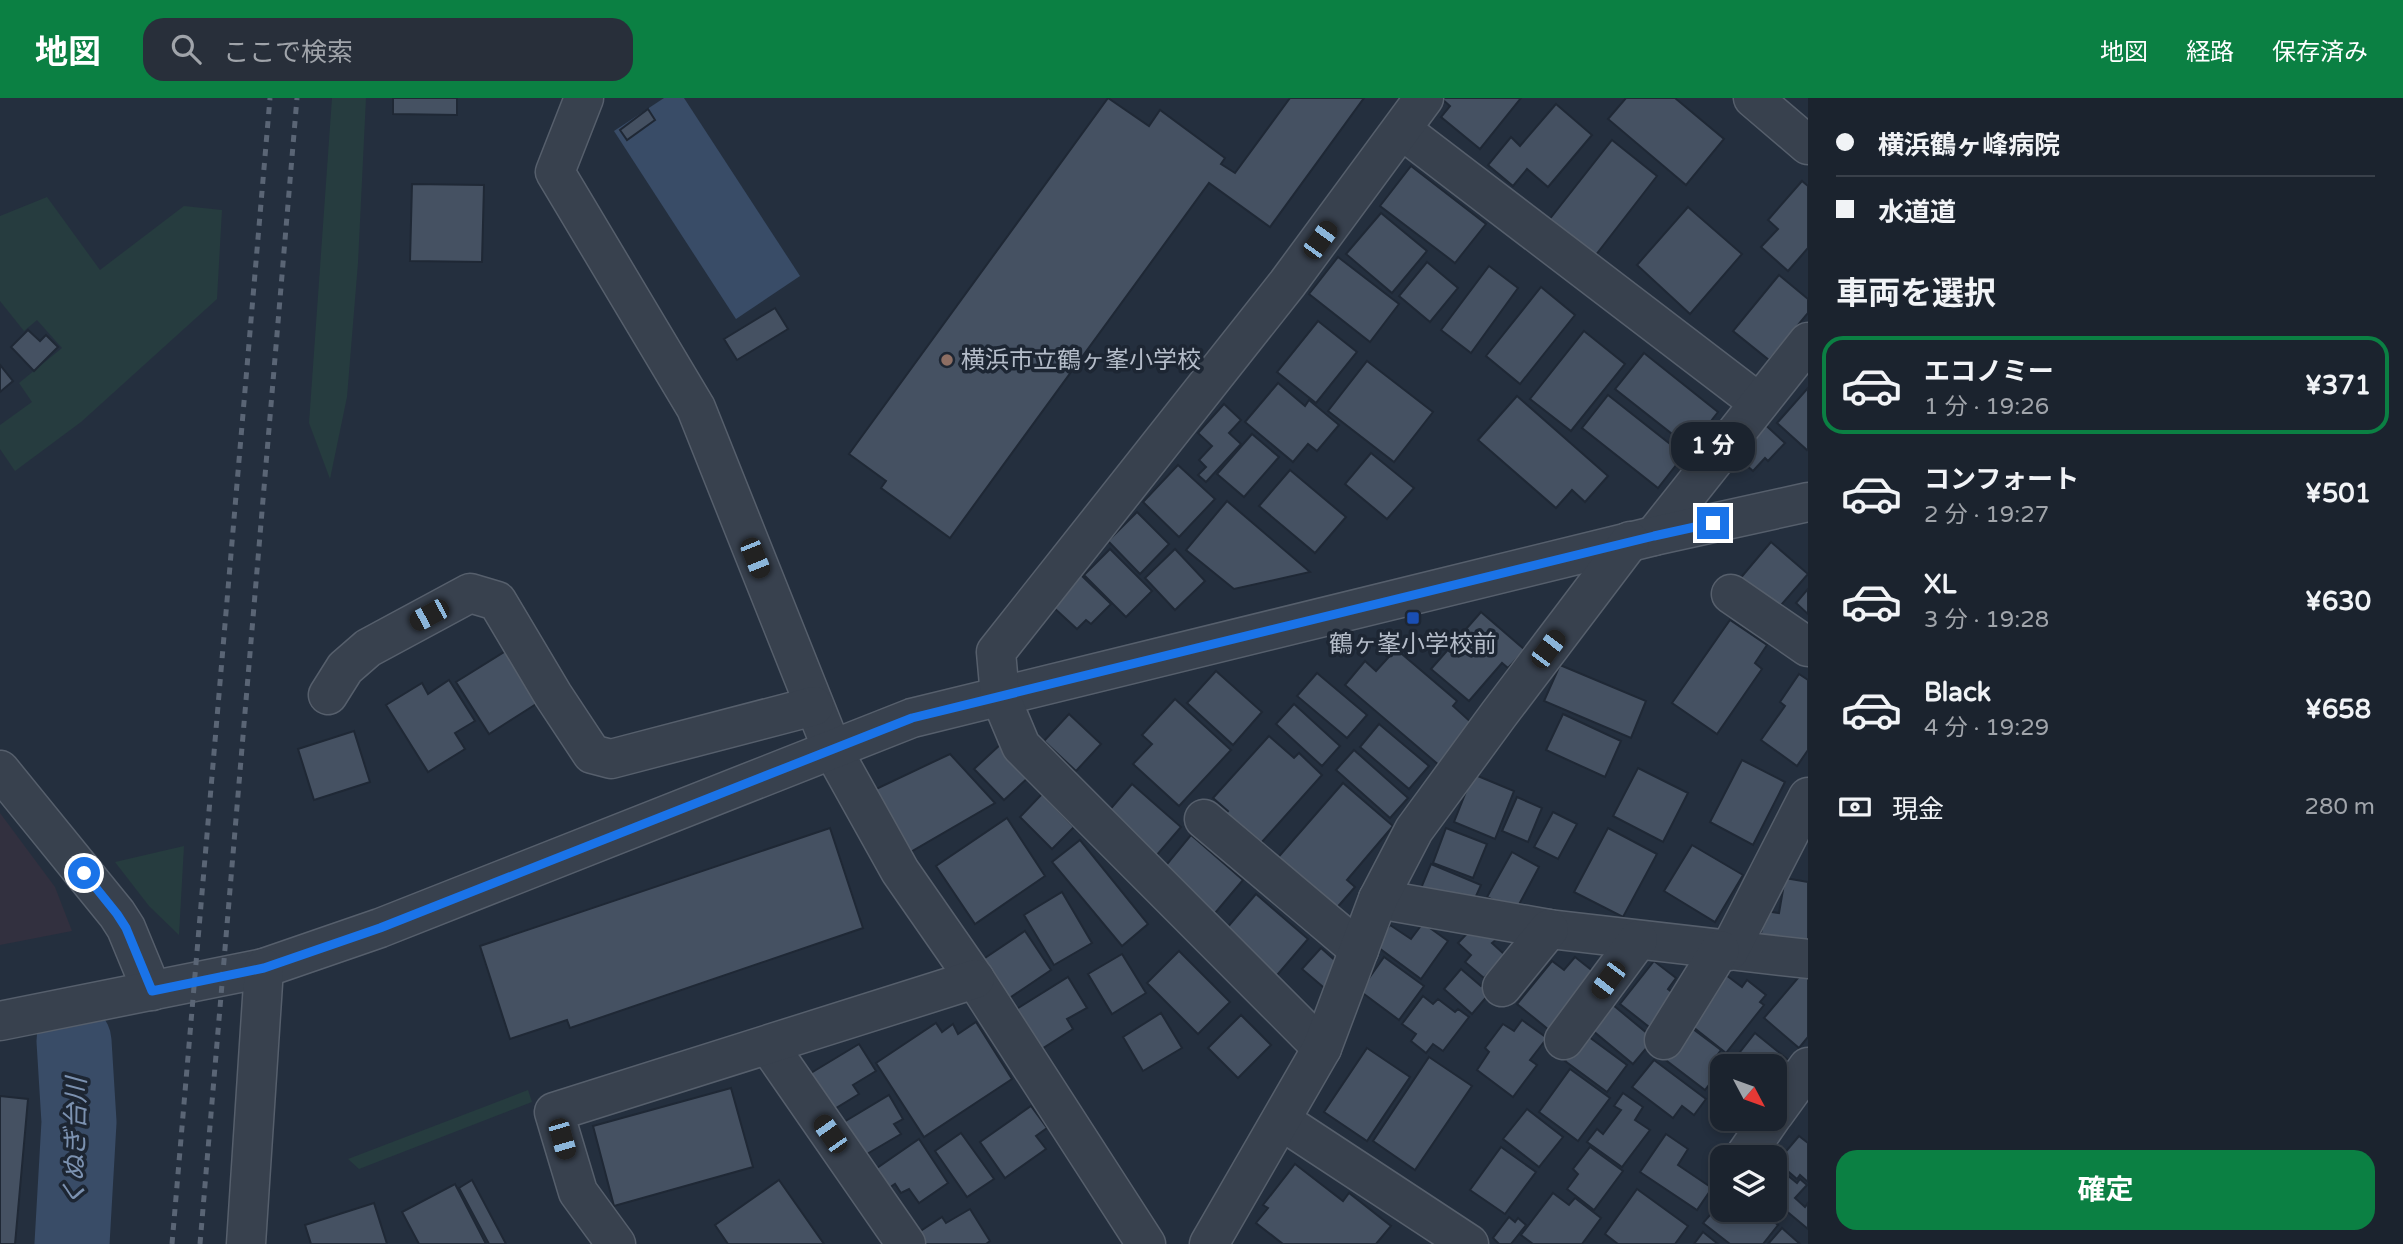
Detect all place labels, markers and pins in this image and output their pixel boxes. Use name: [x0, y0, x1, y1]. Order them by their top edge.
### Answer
place label: 横浜市立鶴ヶ峯小学校: [961, 346, 1201, 375]
marker: 横浜市立鶴ヶ峯小学校: [939, 352, 955, 368]
marker: 鶴ヶ峯小学校前: [1405, 610, 1421, 626]
place label: 鶴ヶ峯小学校前: [1329, 630, 1497, 659]

